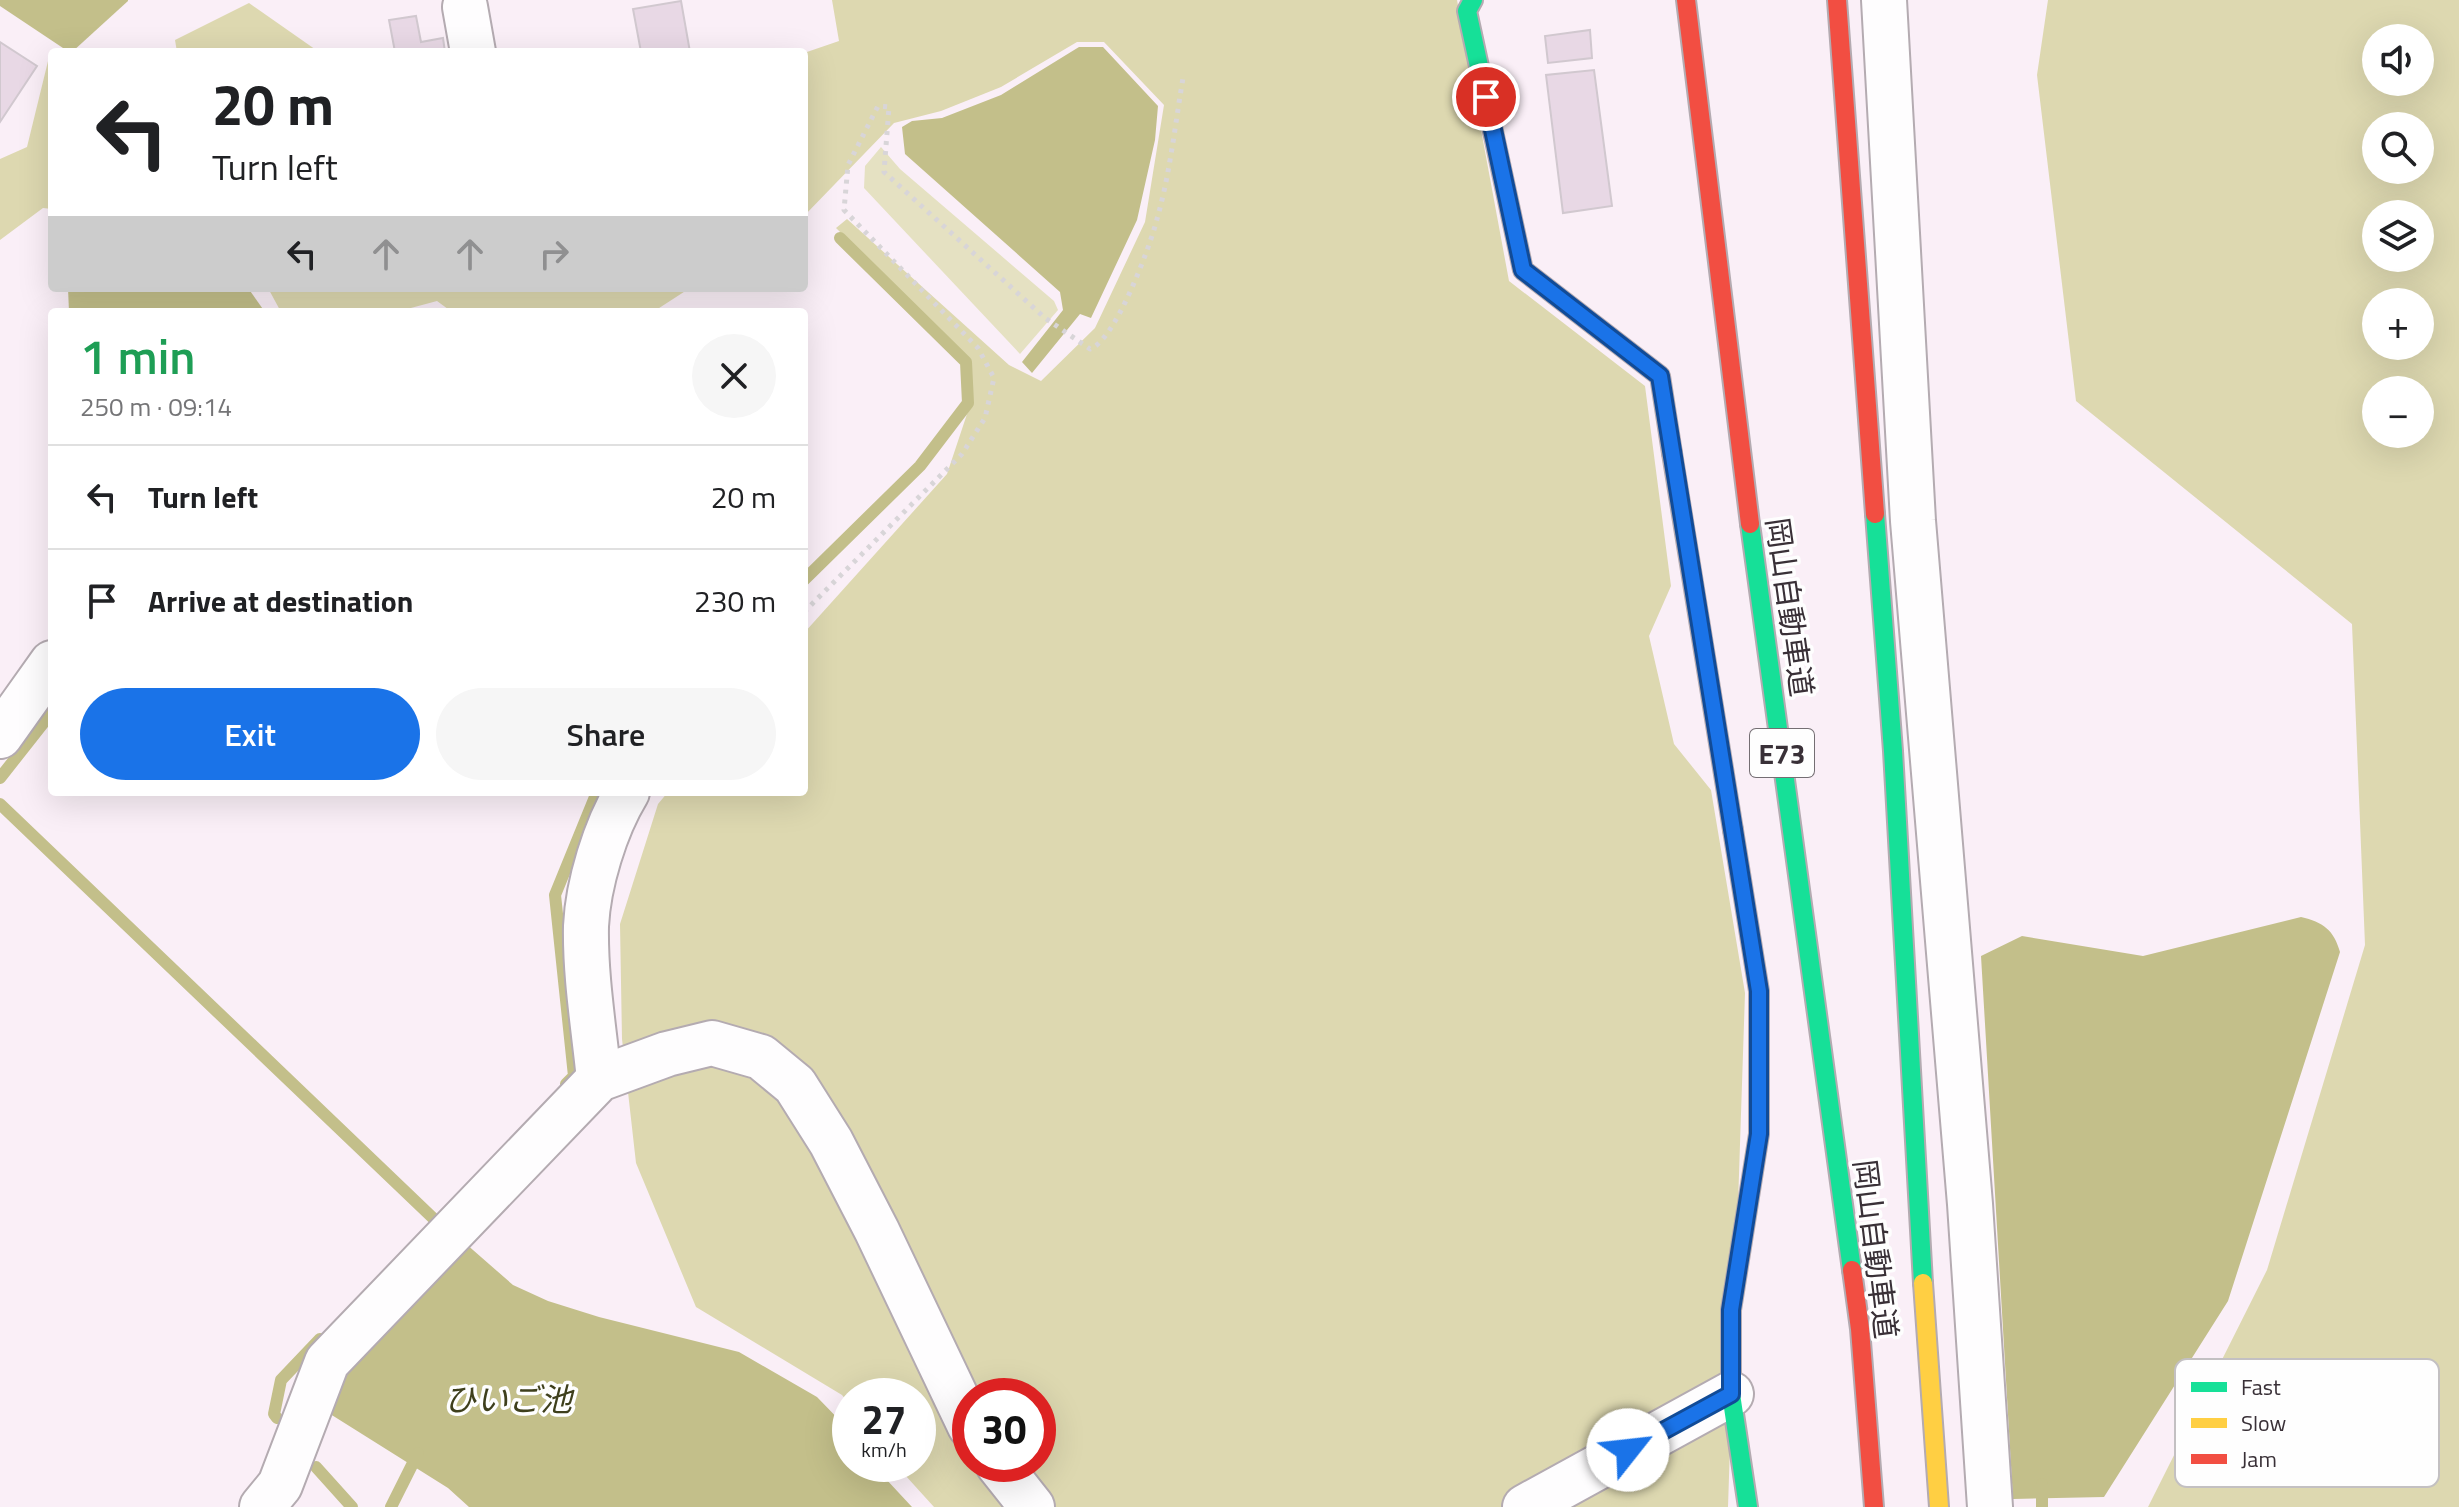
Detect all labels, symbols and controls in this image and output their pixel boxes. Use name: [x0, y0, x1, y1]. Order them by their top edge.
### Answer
map controls: [2362, 24, 2434, 448]
button: sound: [2362, 24, 2434, 96]
text: 20 m: [212, 62, 334, 147]
pin: [1452, 63, 1520, 131]
icon: arrive: [1464, 75, 1508, 119]
icon: left: [80, 80, 184, 184]
button: search: [2362, 112, 2434, 184]
text: Turn left: [212, 139, 338, 194]
button: layers: [2362, 200, 2434, 272]
icon: left: [280, 232, 324, 276]
icon: ahead: [364, 232, 408, 276]
icon: ahead: [448, 232, 492, 276]
icon: right: [532, 232, 576, 276]
button: +: [2362, 288, 2434, 360]
text: 1 min: [80, 320, 195, 393]
button: close: [692, 334, 776, 418]
button: −: [2362, 376, 2434, 448]
text: 250 m · 09:14: [80, 387, 232, 426]
text: Turn left: [148, 474, 258, 520]
text: 20 m: [711, 474, 776, 520]
icon: left: [80, 475, 124, 519]
street label: 岡山自動車道: [1755, 515, 1825, 699]
text: Arrive at destination: [148, 578, 413, 624]
text: 230 m: [694, 578, 776, 624]
icon: arrive: [80, 579, 124, 623]
button: Exit: [80, 688, 420, 780]
button: Share: [436, 688, 776, 780]
road number: E73: [1750, 729, 1814, 777]
street label: 岡山自動車道: [1842, 1157, 1910, 1341]
legend: [2175, 1359, 2439, 1487]
text: Fast: [2241, 1370, 2281, 1404]
water label: ひいご池: [444, 1375, 575, 1423]
speed limit sign: 30: [952, 1378, 1056, 1482]
text: 27: [862, 1389, 906, 1450]
text: Slow: [2241, 1406, 2287, 1440]
position arrow: [1586, 1408, 1670, 1492]
text: km/h: [861, 1434, 907, 1465]
text: Jam: [2241, 1442, 2277, 1476]

